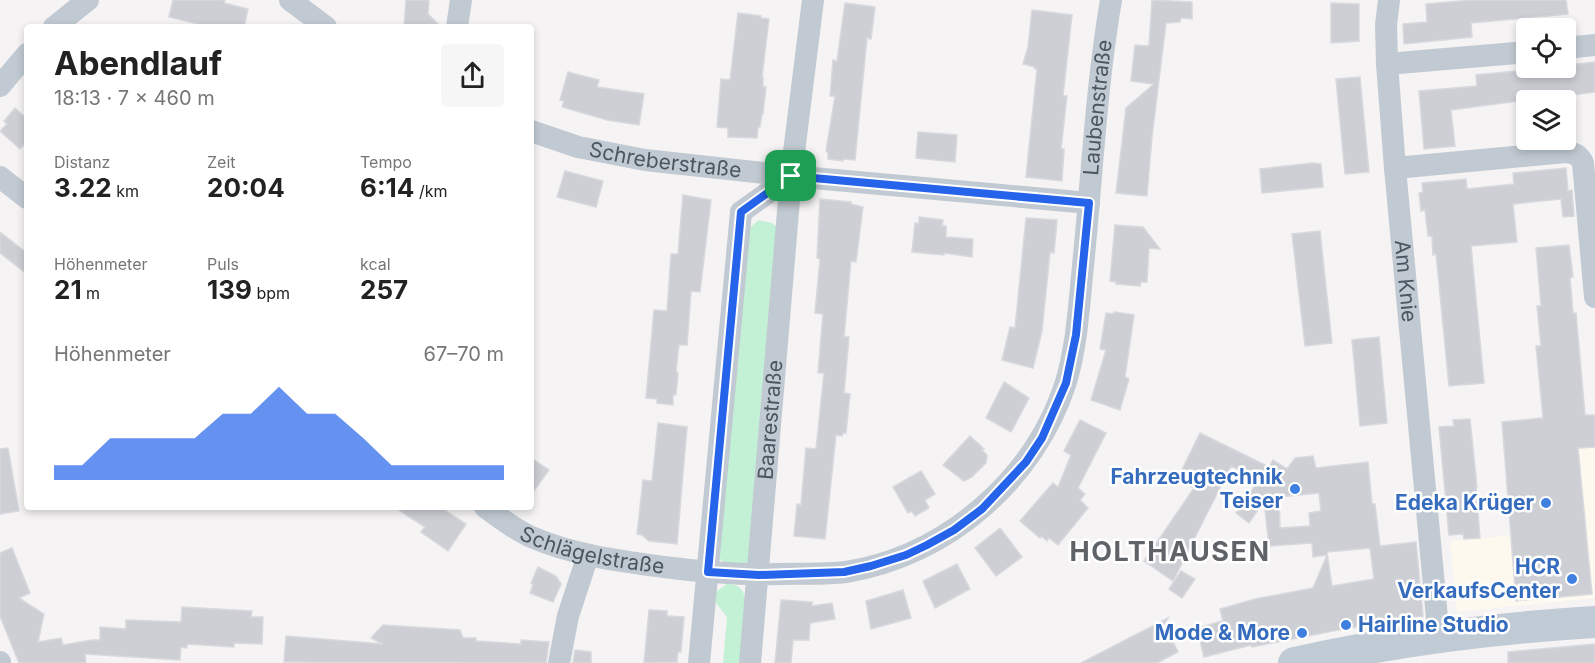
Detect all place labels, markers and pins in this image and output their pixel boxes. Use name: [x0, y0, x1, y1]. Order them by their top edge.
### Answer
pin: [765, 150, 816, 201]
place label: Fahrzeugtechnik Teiser: [1110, 464, 1284, 513]
marker: Fahrzeugtechnik Teiser: [1288, 482, 1302, 496]
place label: Edeka Krüger: [1395, 490, 1534, 515]
marker: Edeka Krüger: [1539, 496, 1553, 510]
place label: HCR VerkaufsCenter: [1397, 554, 1560, 603]
marker: HCR VerkaufsCenter: [1565, 572, 1579, 586]
place label: Hairline Studio: [1358, 612, 1509, 637]
marker: Hairline Studio: [1339, 618, 1353, 632]
place label: Mode & More: [1155, 620, 1290, 645]
marker: Mode & More: [1295, 626, 1309, 640]

